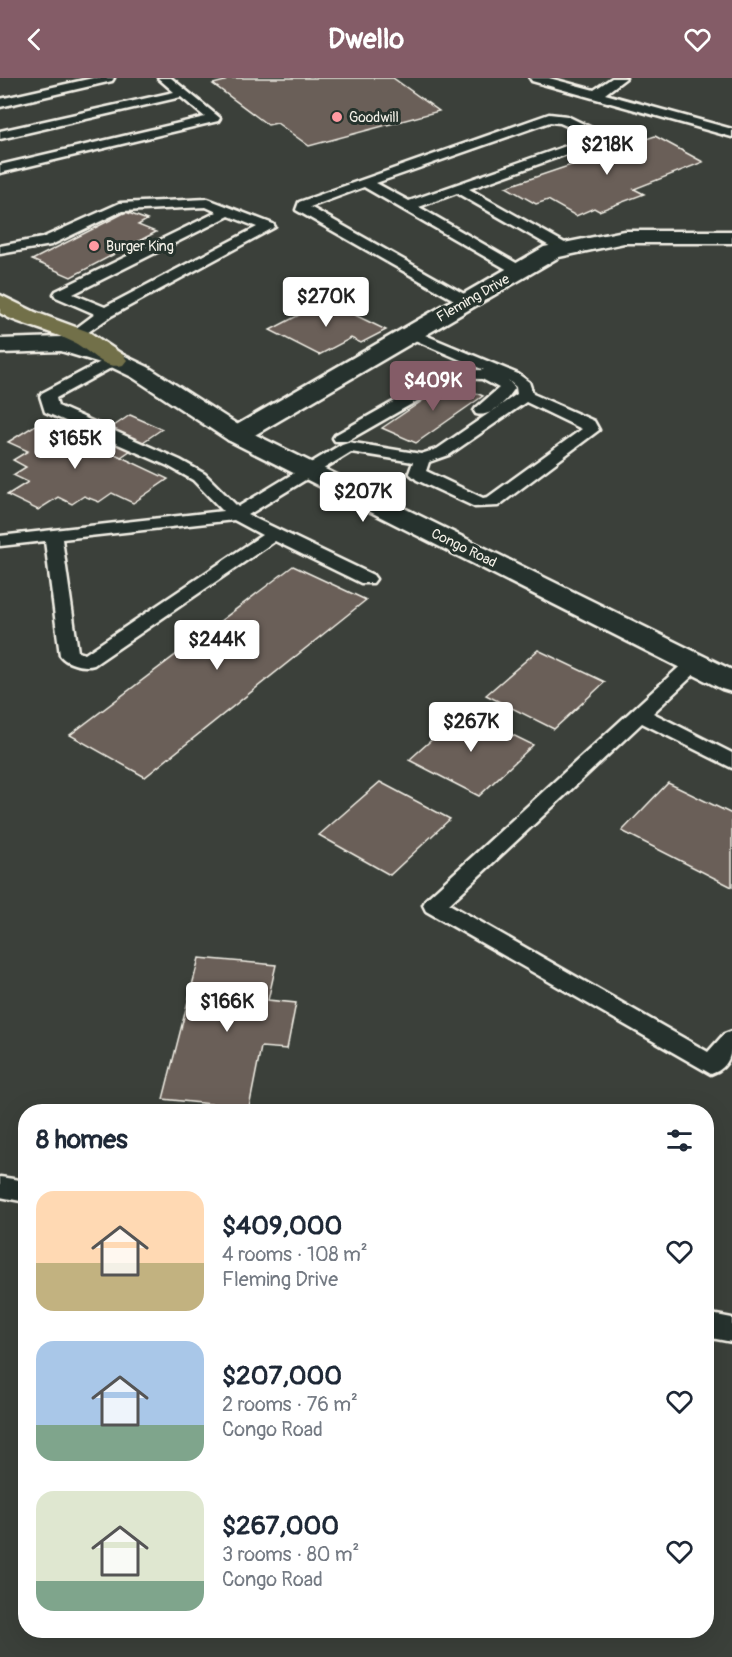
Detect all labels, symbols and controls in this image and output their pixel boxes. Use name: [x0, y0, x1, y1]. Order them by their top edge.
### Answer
icon: back: [18, 23, 51, 56]
text: Dwello: [328, 23, 404, 56]
icon: heart: [681, 23, 714, 56]
place label: Goodwill: [349, 109, 399, 126]
marker: Goodwill: [330, 110, 344, 124]
pin: $218K: [565, 125, 649, 176]
text: $218K: [581, 132, 633, 157]
place label: Burger King: [106, 238, 174, 255]
marker: Burger King: [87, 239, 101, 253]
street label: Fleming Drive: [434, 270, 512, 326]
pin: $270K: [284, 277, 368, 328]
text: $270K: [297, 284, 355, 309]
pin: $409K: [391, 361, 475, 412]
text: $409K: [404, 368, 462, 393]
pin: $165K: [33, 419, 117, 470]
text: $165K: [48, 426, 102, 451]
pin: $207K: [321, 472, 405, 523]
text: $207K: [334, 479, 392, 504]
street label: Congo Road: [429, 525, 500, 571]
pin: $244K: [175, 620, 259, 671]
text: $244K: [188, 627, 246, 652]
pin: $267K: [429, 702, 513, 753]
text: $267K: [443, 709, 499, 734]
pin: $166K: [185, 982, 269, 1033]
text: $166K: [200, 989, 254, 1014]
text: 8 homes: [36, 1124, 128, 1156]
icon: filters: [663, 1124, 696, 1157]
text: $409,000: [222, 1210, 342, 1242]
icon: home: [84, 1215, 156, 1287]
icon: heart: [663, 1235, 696, 1268]
text: 4 rooms · 108 m²: [222, 1242, 368, 1267]
text: Fleming Drive: [222, 1267, 338, 1292]
text: $207,000: [222, 1360, 342, 1392]
icon: home: [84, 1365, 156, 1437]
icon: heart: [663, 1385, 696, 1418]
text: 2 rooms · 76 m²: [222, 1392, 358, 1417]
text: Congo Road: [222, 1417, 323, 1442]
text: $267,000: [222, 1510, 339, 1542]
icon: home: [84, 1515, 156, 1587]
icon: heart: [663, 1535, 696, 1568]
text: 3 rooms · 80 m²: [222, 1542, 359, 1567]
text: Congo Road: [222, 1567, 323, 1592]

